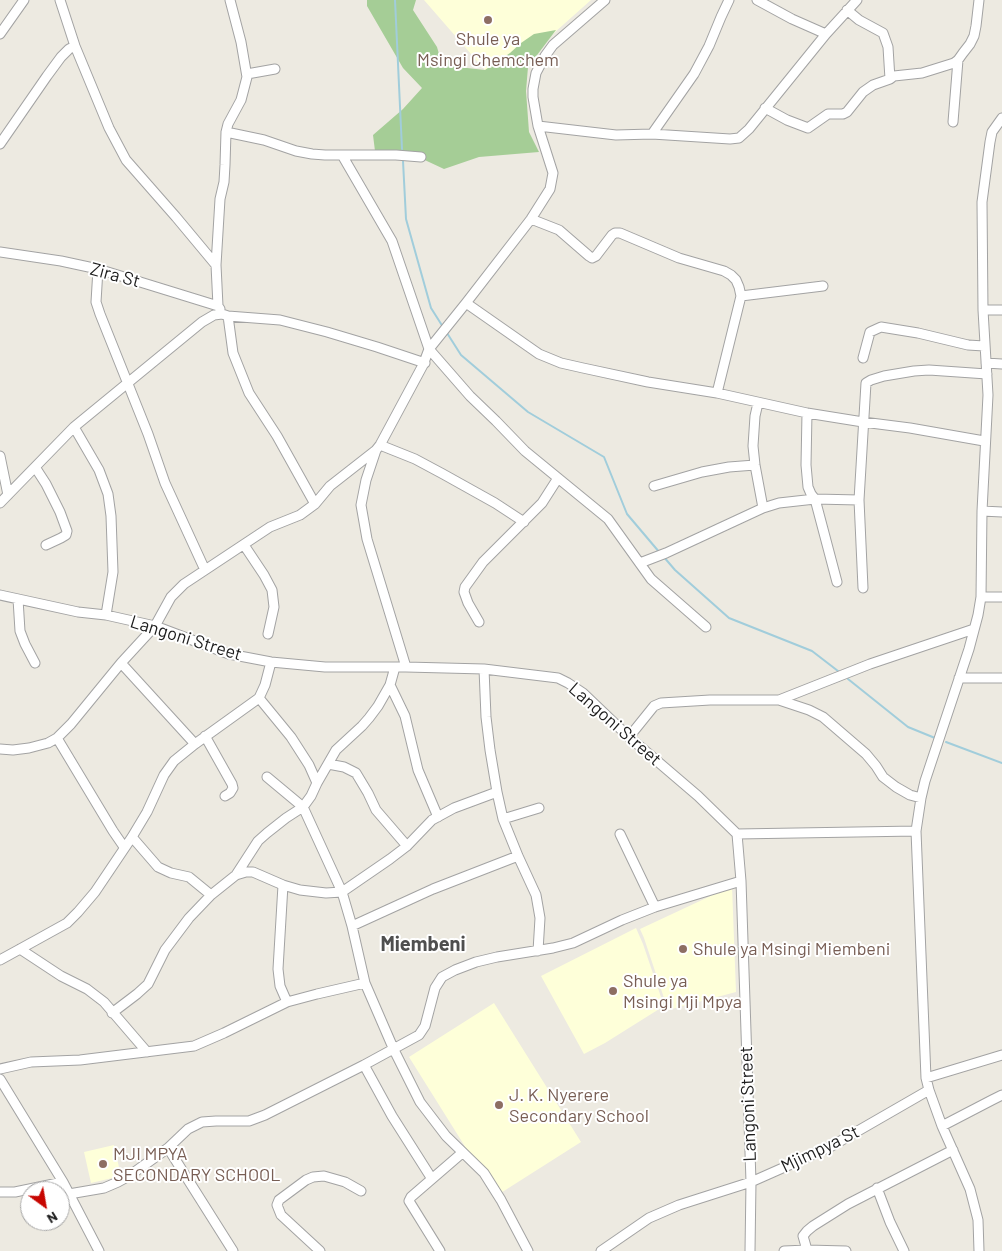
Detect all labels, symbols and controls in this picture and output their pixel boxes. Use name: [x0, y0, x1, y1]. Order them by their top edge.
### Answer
marker: Shule ya Msingi Chemchem: [482, 14, 494, 26]
place label: Shule ya Msingi Chemchem: [417, 28, 559, 70]
street label: Zira St: [88, 258, 142, 292]
street label: Langoni Street: [128, 611, 244, 665]
street label: Langoni Street: [564, 678, 666, 770]
district label: Miembeni: [380, 932, 466, 956]
place label: Shule ya Msingi Miembeni: [693, 938, 890, 960]
marker: Shule ya Msingi Miembeni: [677, 943, 689, 955]
place label: Shule ya Msingi Mji Mpya: [623, 970, 742, 1012]
marker: Shule ya Msingi Mji Mpya: [607, 985, 619, 997]
street label: Langoni Street: [735, 1046, 761, 1162]
place label: J. K. Nyerere Secondary School: [509, 1084, 649, 1126]
marker: J. K. Nyerere Secondary School: [493, 1099, 505, 1111]
street label: Mjimpya St: [777, 1121, 863, 1177]
place label: MJI MPYA SECONDARY SCHOOL: [113, 1143, 281, 1186]
marker: MJI MPYA SECONDARY SCHOOL: [97, 1158, 109, 1170]
north arrow: [20, 1181, 70, 1231]
text: N: [44, 1209, 61, 1228]

